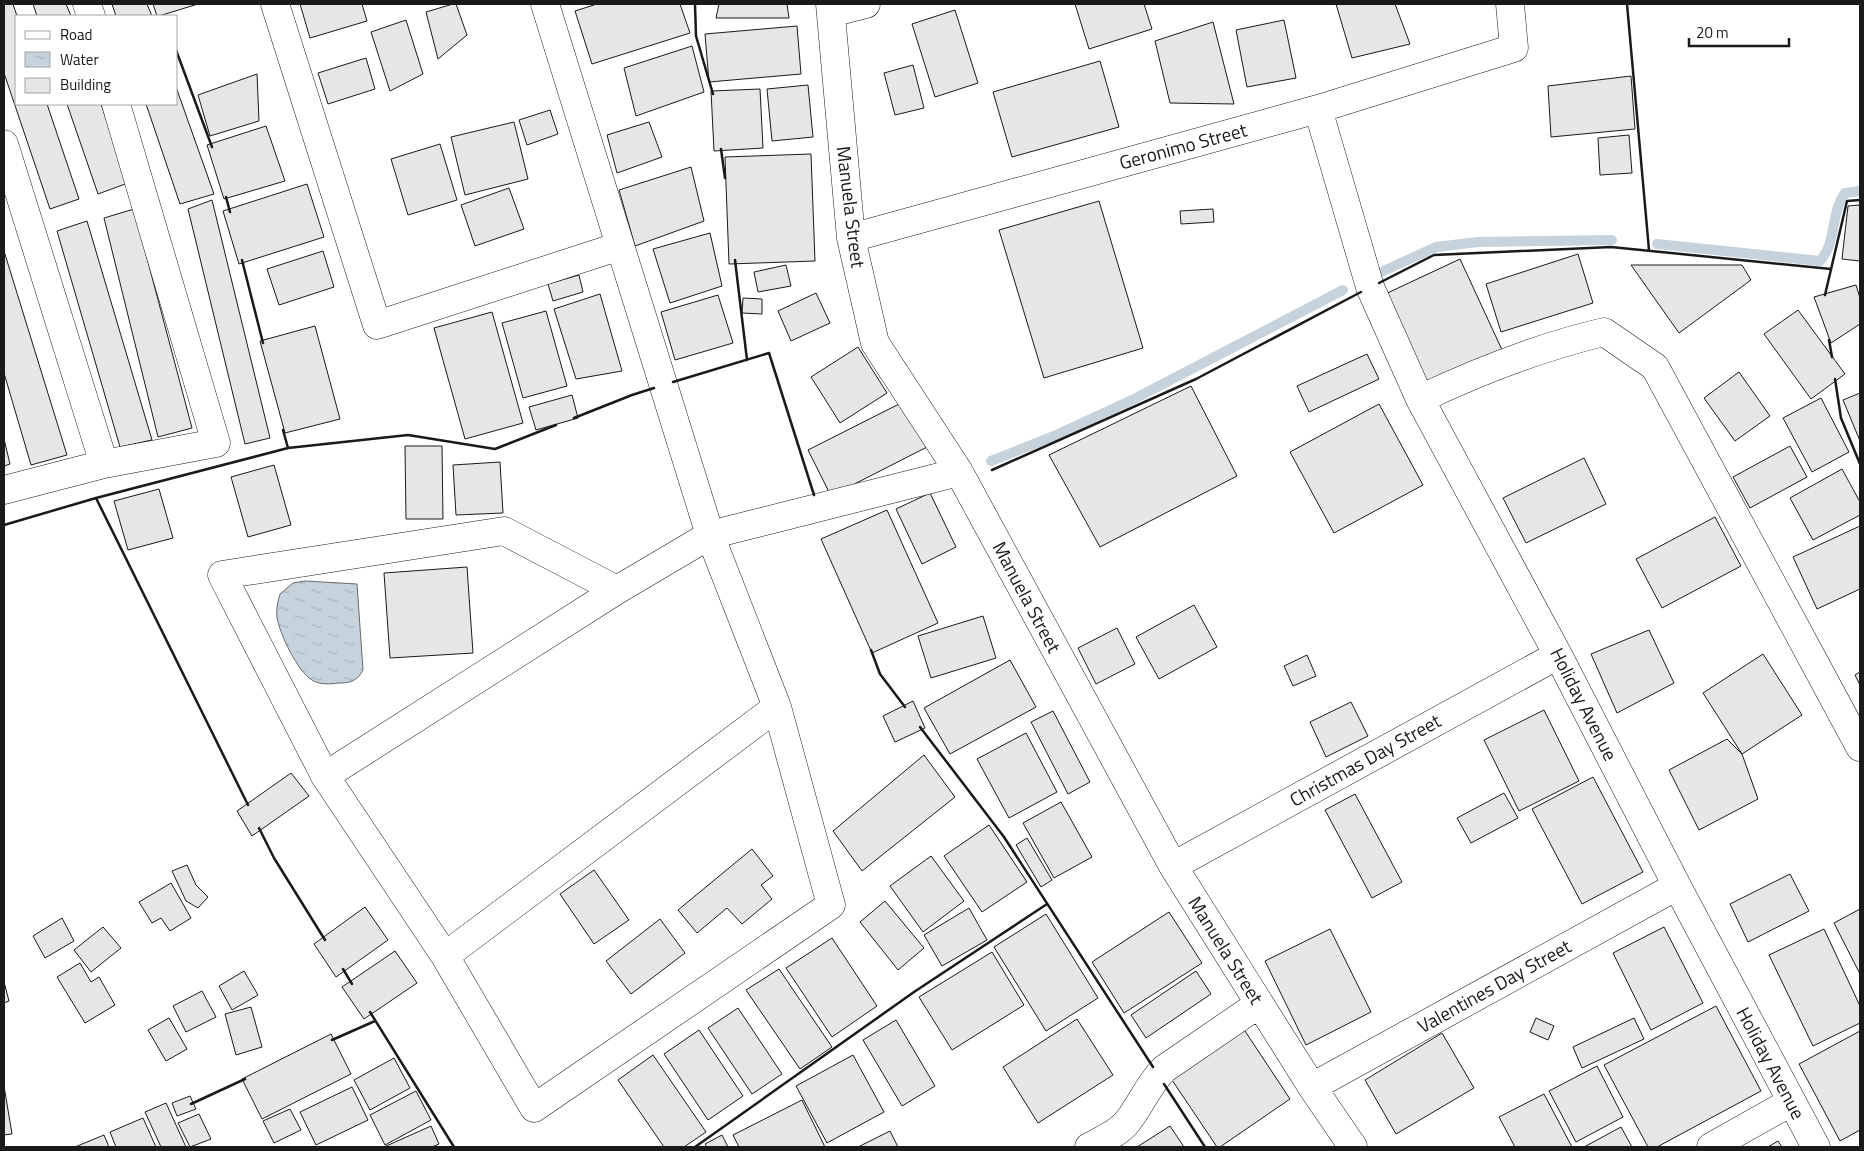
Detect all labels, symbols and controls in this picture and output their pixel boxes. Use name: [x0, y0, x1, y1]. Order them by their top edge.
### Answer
legend: [15, 15, 178, 105]
scale bar: [1689, 15, 1789, 47]
text: 20 m: [1696, 21, 1729, 44]
text: Road: [60, 23, 92, 46]
text: Water: [60, 48, 99, 71]
text: Building: [60, 73, 111, 96]
street label: Geronimo Street: [1116, 114, 1250, 176]
street label: Manuela Street: [830, 144, 873, 270]
street label: Manuela Street: [986, 536, 1069, 658]
street label: Holiday Avenue: [1543, 642, 1625, 765]
street label: Christmas Day Street: [1284, 706, 1446, 813]
street label: Manuela Street: [1182, 890, 1271, 1010]
street label: Valentines Day Street: [1412, 931, 1576, 1040]
street label: Holiday Avenue: [1730, 1001, 1813, 1124]

